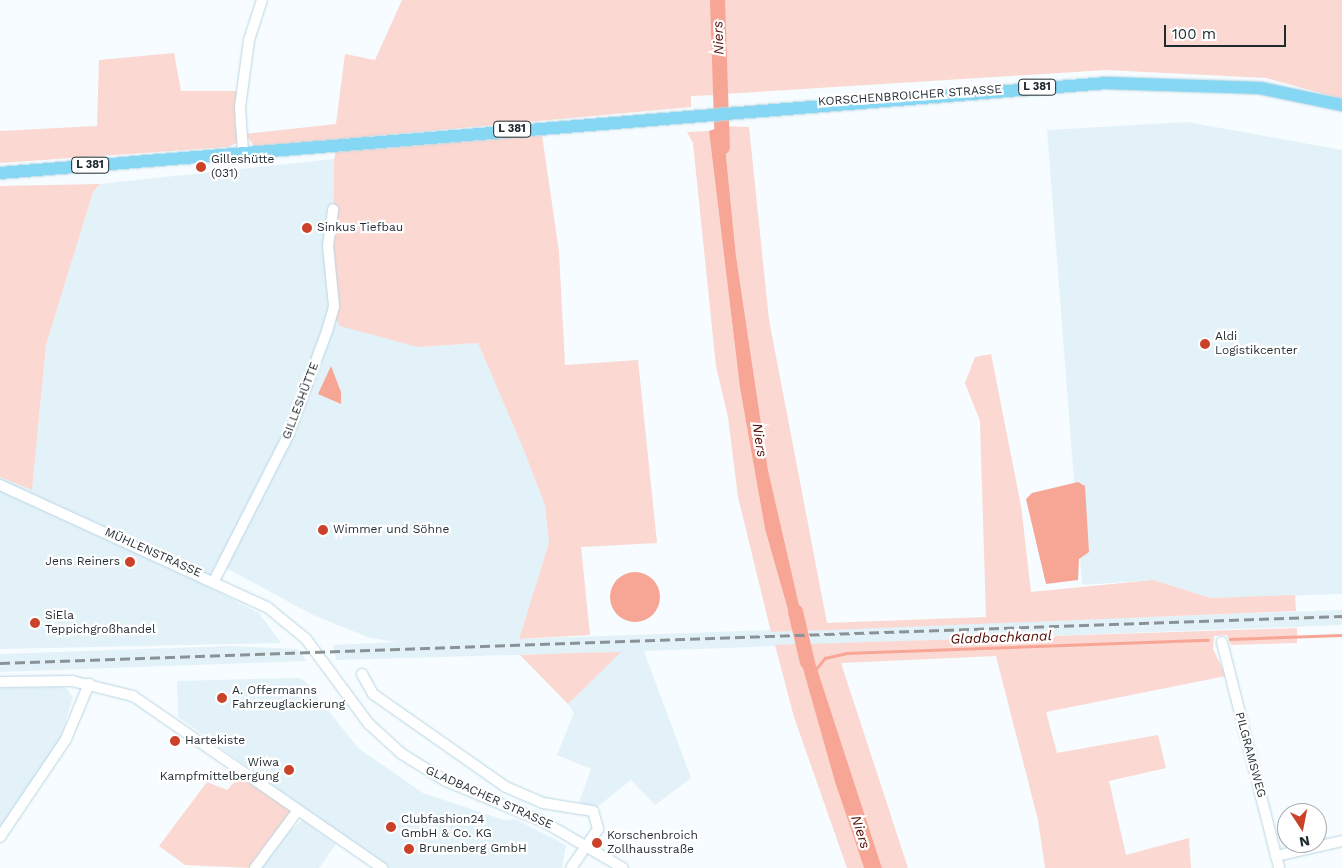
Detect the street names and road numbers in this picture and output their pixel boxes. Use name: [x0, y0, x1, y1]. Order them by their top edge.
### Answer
road number: L 381: [1017, 78, 1057, 95]
street label: KORSCHENBROICHER STRASSE: [818, 82, 1002, 110]
road number: L 381: [492, 120, 532, 138]
road number: L 381: [70, 156, 110, 174]
street label: GILLESHÜTTE: [280, 360, 322, 442]
street label: MÜHLENSTRASSE: [102, 525, 204, 581]
street label: PILGRAMSWEG: [1232, 711, 1268, 799]
street label: GLADBACHER STRASSE: [423, 763, 555, 833]

